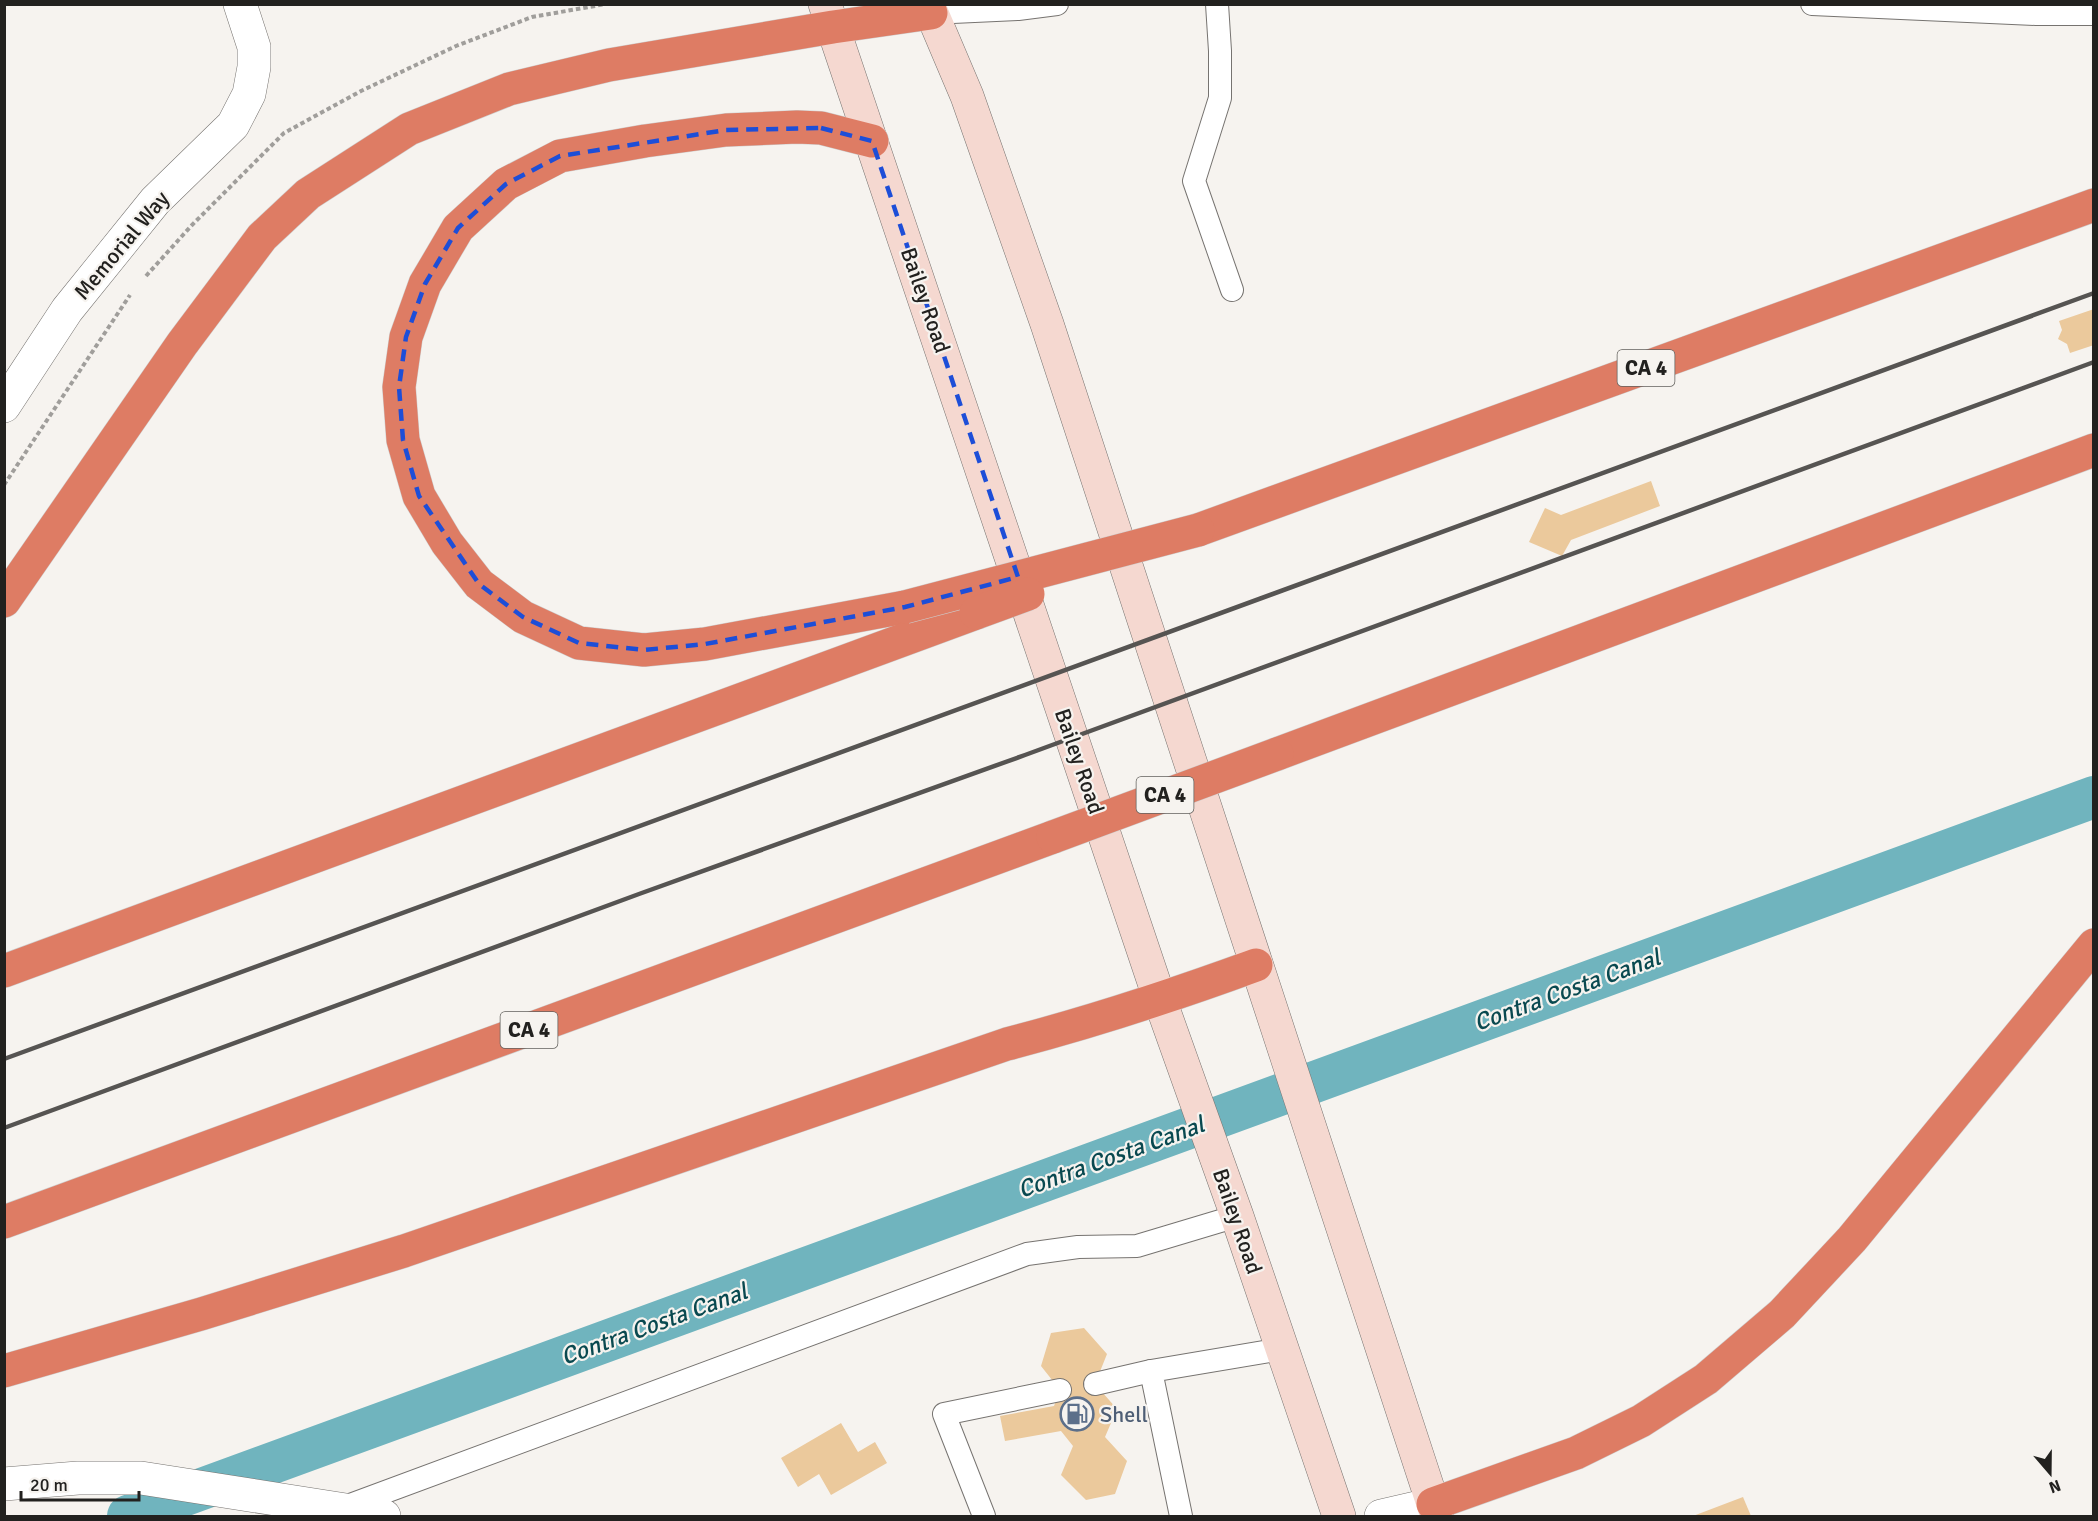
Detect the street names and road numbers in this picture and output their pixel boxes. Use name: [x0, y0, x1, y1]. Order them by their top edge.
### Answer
street label: Memorial Way: [68, 185, 175, 305]
street label: Bailey Road: [895, 244, 956, 356]
road number: CA 4: [1618, 350, 1674, 386]
street label: Bailey Road: [1049, 705, 1110, 817]
road number: CA 4: [1136, 777, 1194, 813]
road number: CA 4: [500, 1012, 558, 1048]
street label: Bailey Road: [1207, 1165, 1268, 1277]

